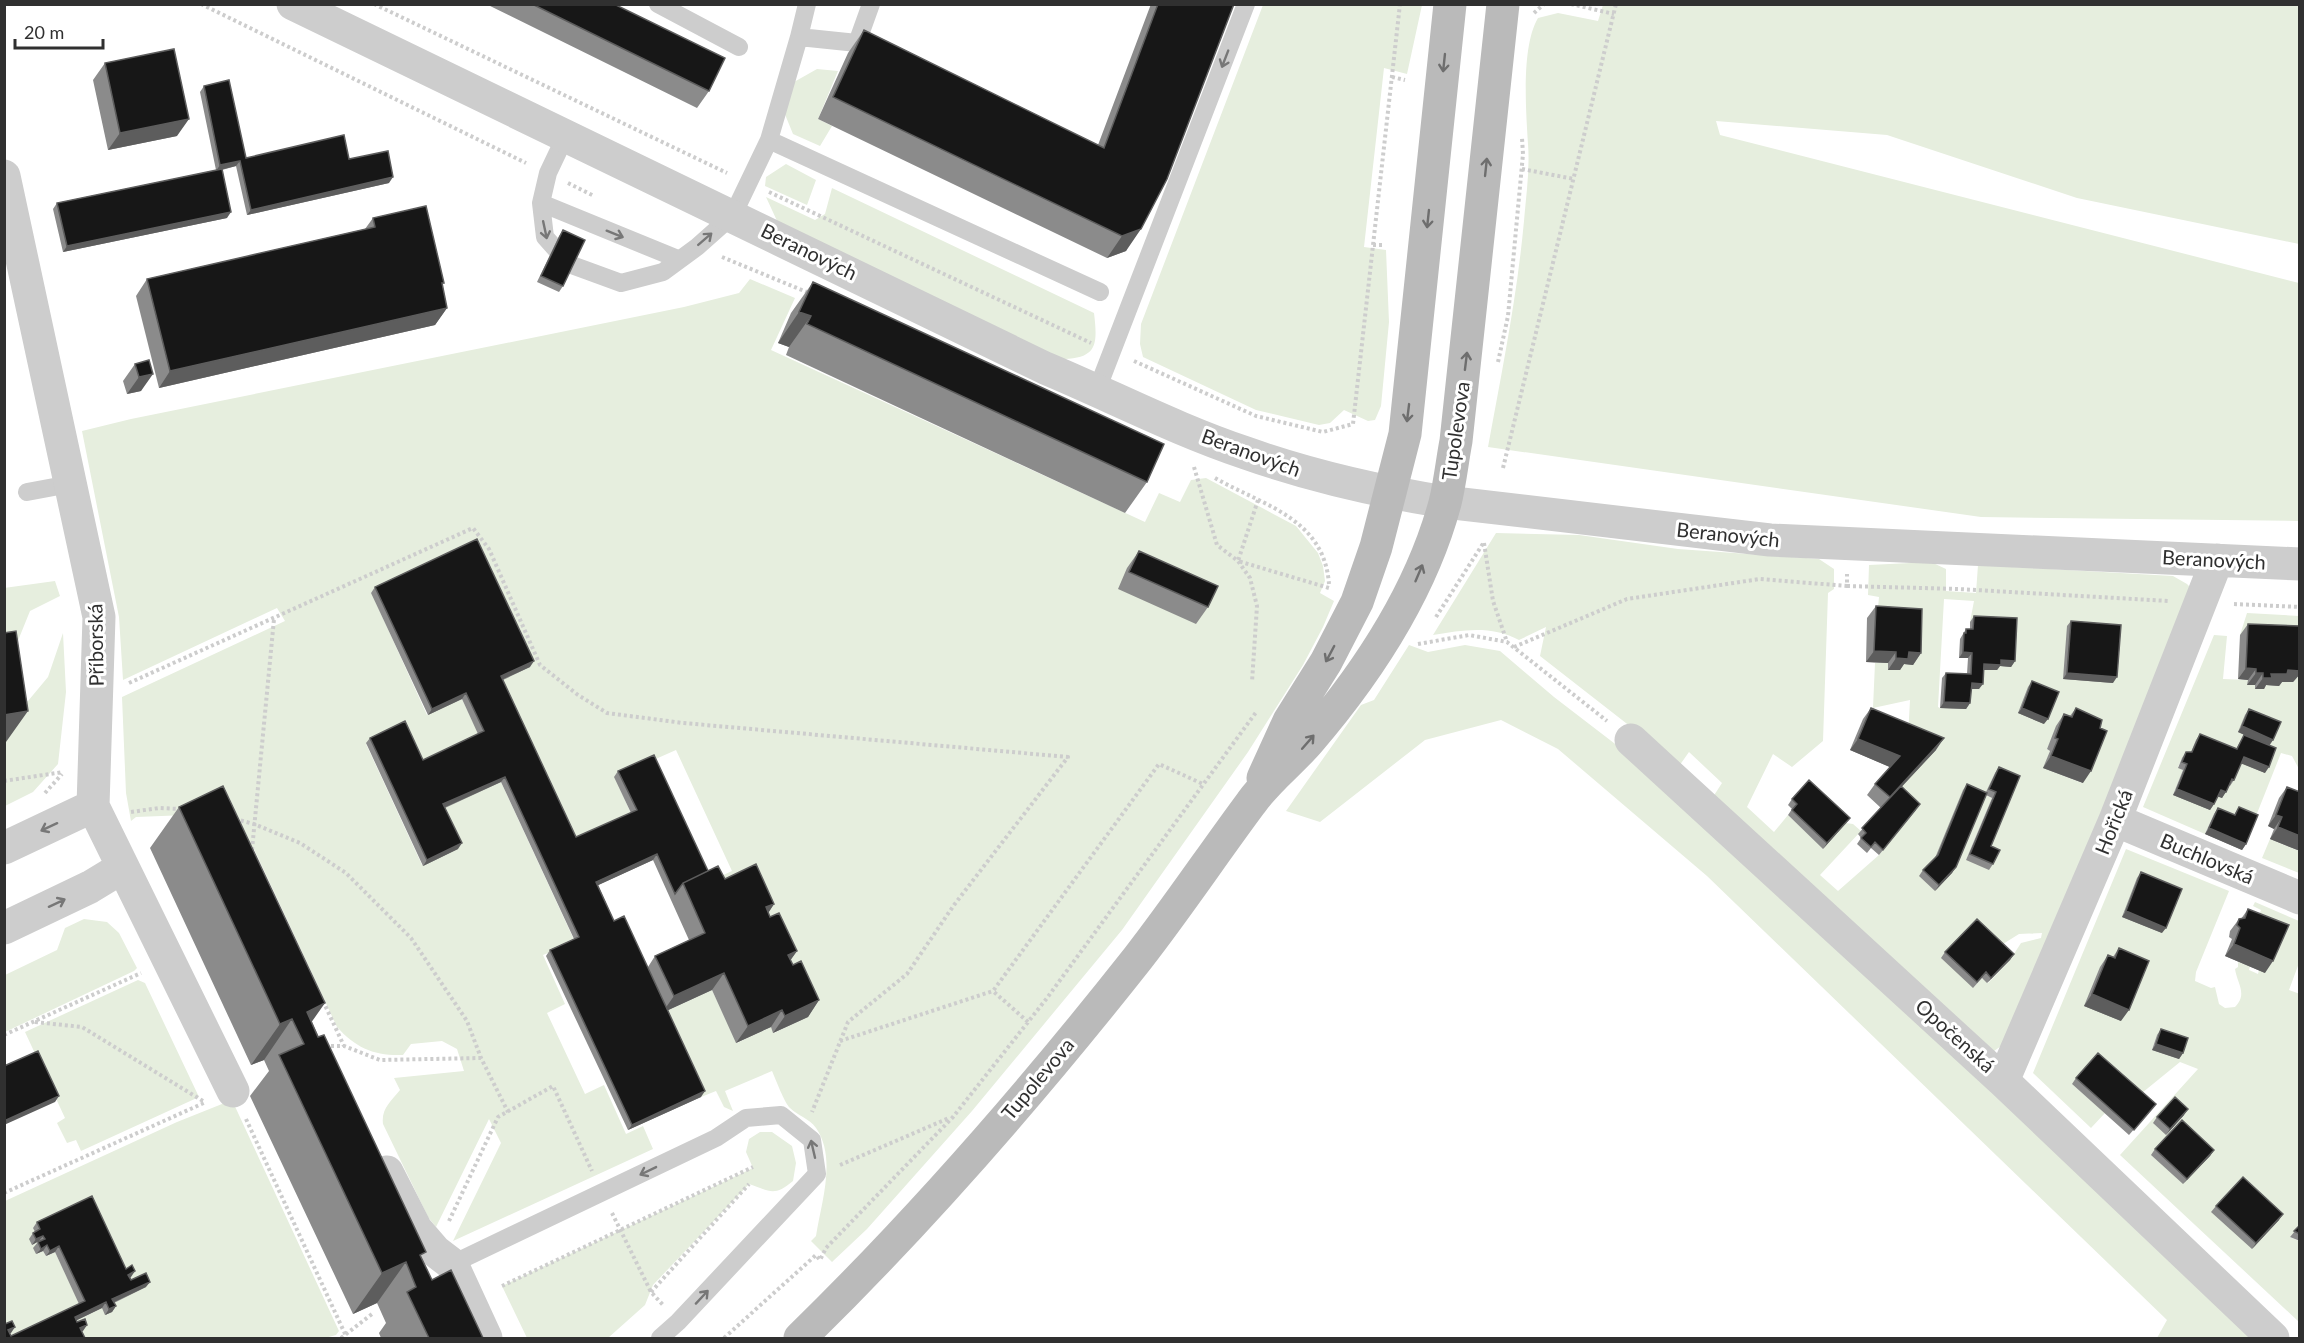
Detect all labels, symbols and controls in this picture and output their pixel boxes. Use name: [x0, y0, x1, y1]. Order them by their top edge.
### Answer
scale bar: [15, 12, 104, 50]
text: 20 m: [24, 21, 64, 43]
one-way arrow: [1219, 49, 1230, 68]
one-way arrow: [1438, 52, 1449, 72]
one-way arrow: [1481, 158, 1492, 177]
one-way arrow: [1422, 208, 1433, 228]
street label: Beranových: [758, 218, 861, 285]
one-way arrow: [540, 220, 552, 239]
one-way arrow: [605, 229, 624, 240]
one-way arrow: [697, 232, 712, 246]
one-way arrow: [1460, 351, 1471, 371]
street label: Tupolevova: [1436, 380, 1474, 482]
one-way arrow: [1402, 402, 1413, 422]
street label: Beranových: [1199, 423, 1304, 481]
street label: Beranových: [1675, 517, 1781, 551]
street label: Beranových: [2162, 544, 2266, 574]
one-way arrow: [1414, 564, 1425, 583]
street label: Příborská: [82, 603, 108, 687]
one-way arrow: [1324, 644, 1335, 662]
one-way arrow: [1301, 734, 1315, 749]
street label: Hořická: [2089, 786, 2137, 858]
one-way arrow: [40, 822, 58, 834]
street label: Buchlovská: [2157, 828, 2258, 889]
one-way arrow: [48, 896, 66, 908]
street label: Opočenská: [1911, 993, 2000, 1077]
street label: Tupolevova: [996, 1032, 1078, 1124]
one-way arrow: [806, 1140, 818, 1159]
one-way arrow: [640, 1165, 658, 1177]
one-way arrow: [694, 1290, 709, 1305]

